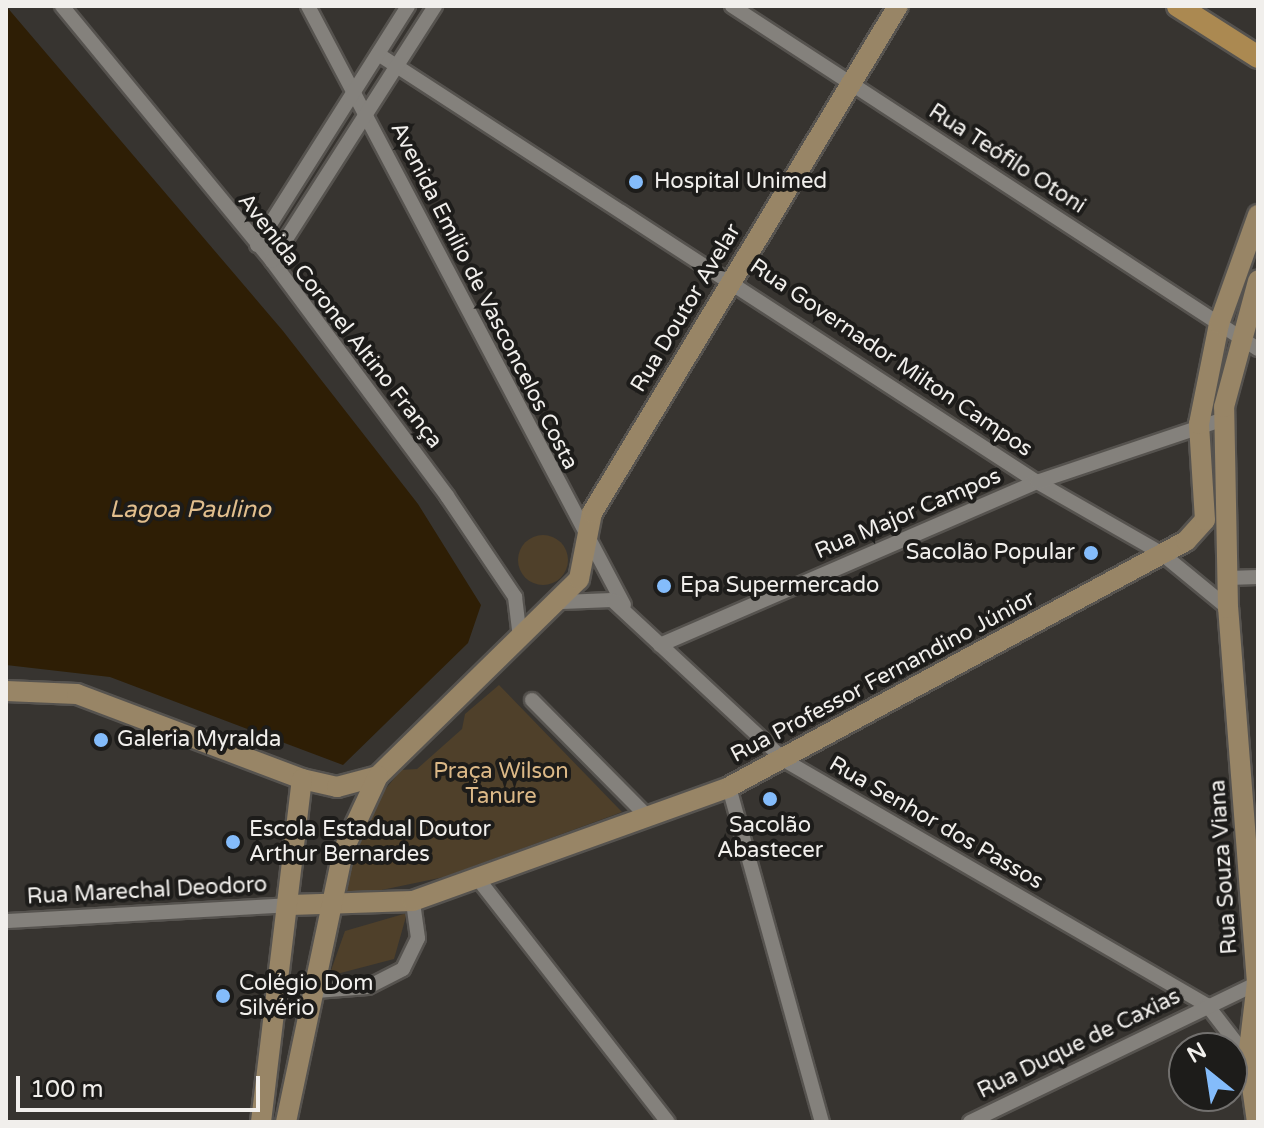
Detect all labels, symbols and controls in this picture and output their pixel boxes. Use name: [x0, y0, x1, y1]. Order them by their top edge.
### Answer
street label: Rua Teófilo Otoni: [924, 98, 1090, 220]
street label: Avenida Emílio de Vasconcelos Costa: [385, 118, 583, 474]
place label: Hospital Unimed: [654, 169, 827, 195]
marker: Hospital Unimed: [625, 171, 647, 193]
street label: Avenida Coronel Altino França: [232, 188, 448, 454]
street label: Rua Doutor Avelar: [625, 219, 747, 397]
street label: Rua Governador Milton Campos: [745, 253, 1037, 463]
street label: Rua Major Campos: [811, 463, 1005, 565]
water label: Lagoa Paulino: [109, 496, 271, 524]
place label: Sacolão Popular: [906, 540, 1075, 566]
marker: Sacolão Popular: [1082, 544, 1100, 562]
place label: Epa Supermercado: [680, 573, 879, 599]
marker: Epa Supermercado: [655, 577, 673, 595]
street label: Rua Professor Fernandino Júnior: [726, 585, 1040, 769]
place label: Galeria Myralda: [117, 727, 281, 753]
marker: Galeria Myralda: [92, 731, 110, 749]
street label: Rua Senhor dos Passos: [824, 751, 1048, 895]
park label: Praça Wilson Tanure: [433, 758, 569, 810]
street label: Rua Souza Viana: [1205, 779, 1243, 955]
marker: Sacolão Abastecer: [761, 790, 779, 808]
place label: Sacolão Abastecer: [717, 812, 823, 864]
place label: Escola Estadual Doutor Arthur Bernardes: [249, 816, 491, 868]
marker: Escola Estadual Doutor Arthur Bernardes: [224, 833, 242, 851]
street label: Rua Marechal Deodoro: [26, 872, 268, 910]
place label: Colégio Dom Silvério: [239, 970, 373, 1022]
street label: Rua Duque de Caxias: [973, 983, 1185, 1105]
marker: Colégio Dom Silvério: [214, 987, 232, 1005]
north arrow: [1168, 1032, 1248, 1112]
text: N: [1183, 1037, 1211, 1069]
scale bar: [20, 1060, 264, 1110]
text: 100 m: [30, 1075, 104, 1104]

